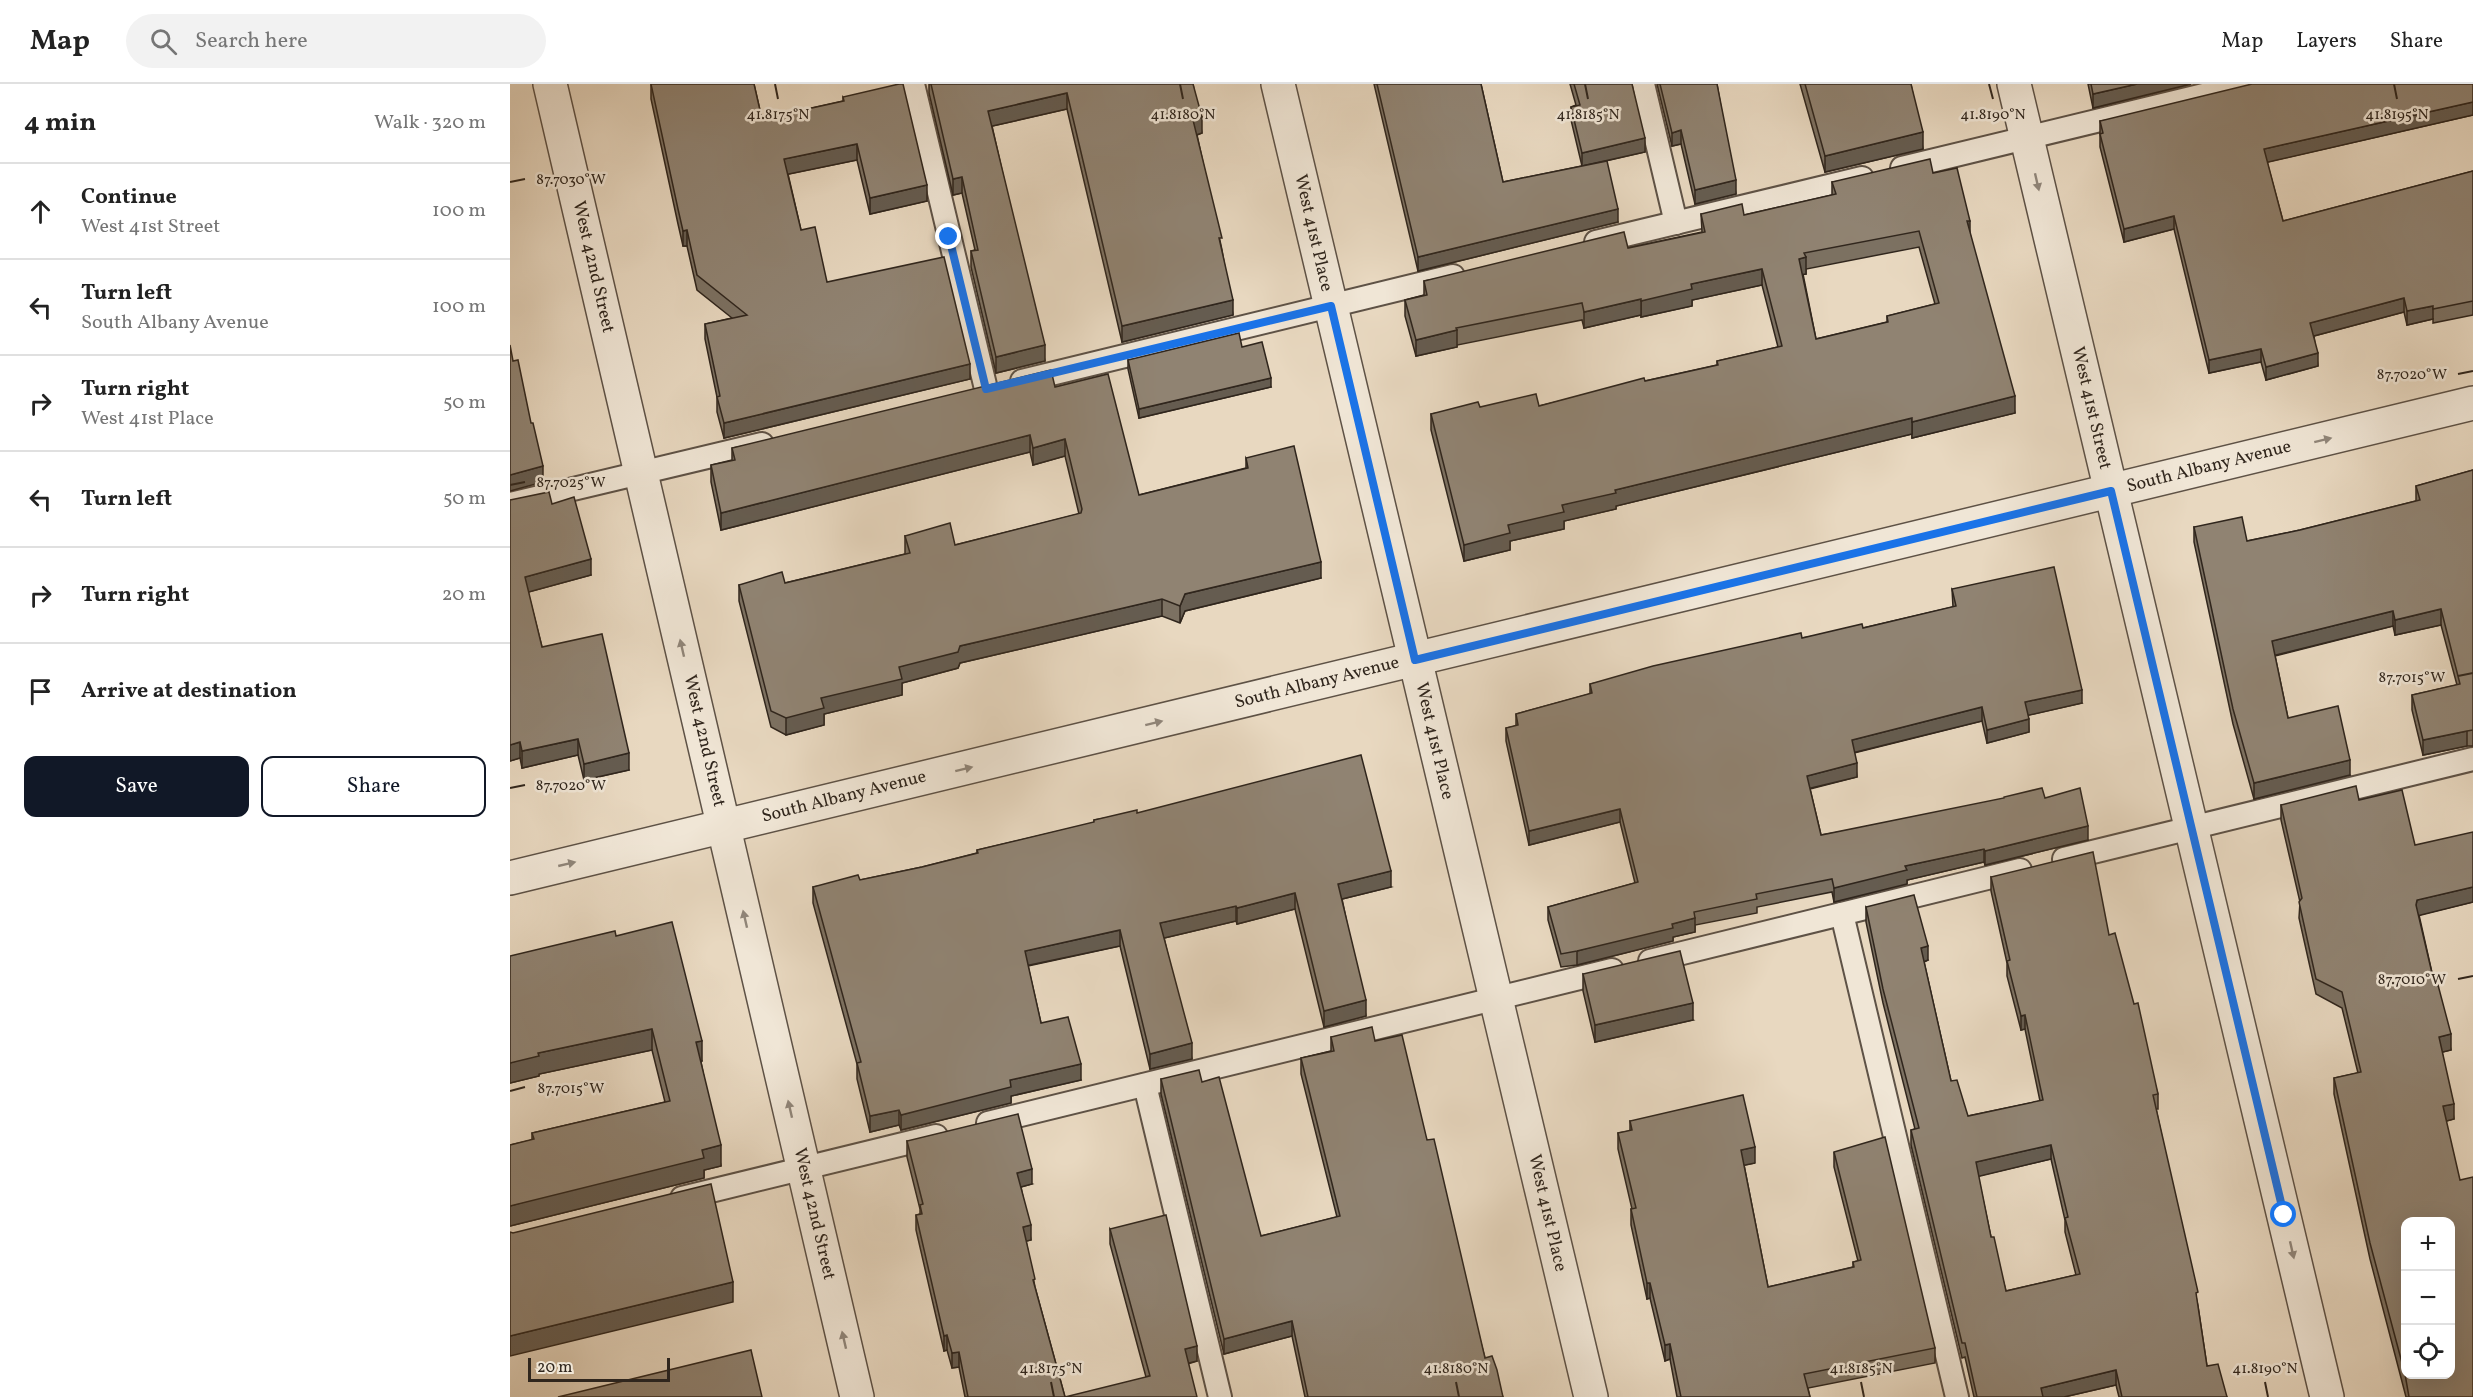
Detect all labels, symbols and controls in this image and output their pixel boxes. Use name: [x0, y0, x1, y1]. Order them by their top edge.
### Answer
search box: [126, 14, 546, 68]
text: Map: [30, 22, 90, 61]
icon: search: [147, 25, 180, 58]
text: Search here: [195, 26, 308, 57]
text: Map: [2221, 27, 2263, 56]
text: Layers: [2296, 27, 2357, 56]
text: Share: [2390, 27, 2443, 56]
text: 4 min: [24, 105, 96, 141]
text: 41.8175°N: [747, 105, 810, 126]
text: 41.8180°N: [1151, 105, 1215, 126]
text: 41.8185°N: [1556, 105, 1620, 126]
text: 41.8190°N: [1960, 105, 2026, 126]
text: 41.8195°N: [2365, 105, 2429, 126]
text: Walk · 320 m: [374, 109, 486, 137]
text: 87.7030°W: [536, 170, 606, 191]
street label: West 41st Place: [1287, 172, 1339, 294]
one-way arrow: [2033, 173, 2043, 191]
text: Continue: [81, 182, 177, 213]
icon: ahead: [24, 195, 57, 228]
text: 100 m: [432, 197, 486, 225]
street label: West 42nd Street: [566, 198, 620, 336]
text: West 41st Street: [81, 213, 220, 241]
route end: [935, 223, 961, 249]
text: Turn left: [81, 278, 172, 309]
icon: left: [24, 291, 57, 324]
text: 100 m: [432, 293, 486, 321]
text: South Albany Avenue: [81, 309, 269, 337]
street label: West 41st Street: [2065, 344, 2117, 472]
text: 87.7020°W: [2377, 365, 2447, 386]
text: Turn right: [81, 374, 189, 405]
icon: right: [24, 387, 57, 420]
text: 50 m: [443, 389, 486, 417]
text: West 41st Place: [81, 405, 214, 433]
street label: South Albany Avenue: [2124, 434, 2294, 500]
one-way arrow: [2314, 434, 2332, 444]
text: 87.7025°W: [536, 473, 606, 494]
icon: left: [24, 483, 57, 516]
text: Turn left: [81, 484, 172, 515]
text: 50 m: [443, 485, 486, 513]
icon: right: [24, 579, 57, 612]
text: Turn right: [81, 580, 189, 611]
text: 20 m: [442, 581, 486, 609]
one-way arrow: [677, 638, 686, 657]
street label: South Albany Avenue: [1232, 650, 1402, 716]
text: 87.7015°W: [2379, 668, 2445, 689]
street label: West 42nd Street: [677, 672, 731, 810]
icon: arrive: [24, 675, 57, 708]
text: Arrive at destination: [81, 676, 297, 707]
street label: West 41st Place: [1408, 680, 1460, 802]
one-way arrow: [1144, 717, 1163, 727]
button: Save: [24, 756, 249, 817]
button: Share: [261, 756, 486, 817]
one-way arrow: [955, 763, 973, 773]
street label: South Albany Avenue: [759, 764, 929, 830]
text: 87.7020°W: [536, 776, 606, 797]
one-way arrow: [558, 859, 577, 868]
one-way arrow: [740, 910, 750, 929]
text: 87.7010°W: [2378, 970, 2446, 991]
text: 87.7015°W: [538, 1079, 604, 1100]
one-way arrow: [784, 1100, 794, 1118]
street label: West 42nd Street: [787, 1145, 841, 1283]
street label: West 41st Place: [1521, 1152, 1573, 1274]
route start: [2270, 1201, 2296, 1227]
map controls: [2401, 1217, 2455, 1379]
button: +: [2401, 1217, 2455, 1271]
one-way arrow: [2288, 1241, 2297, 1260]
button: −: [2401, 1271, 2455, 1325]
button: locate: [2401, 1325, 2455, 1379]
one-way arrow: [838, 1331, 848, 1349]
scale bar: [528, 1355, 670, 1382]
text: 20 m: [537, 1357, 572, 1379]
text: 41.8175°N: [1020, 1359, 1083, 1380]
text: 41.8180°N: [1424, 1359, 1488, 1380]
text: 41.8185°N: [1829, 1359, 1893, 1380]
text: 41.8190°N: [2232, 1359, 2298, 1380]

